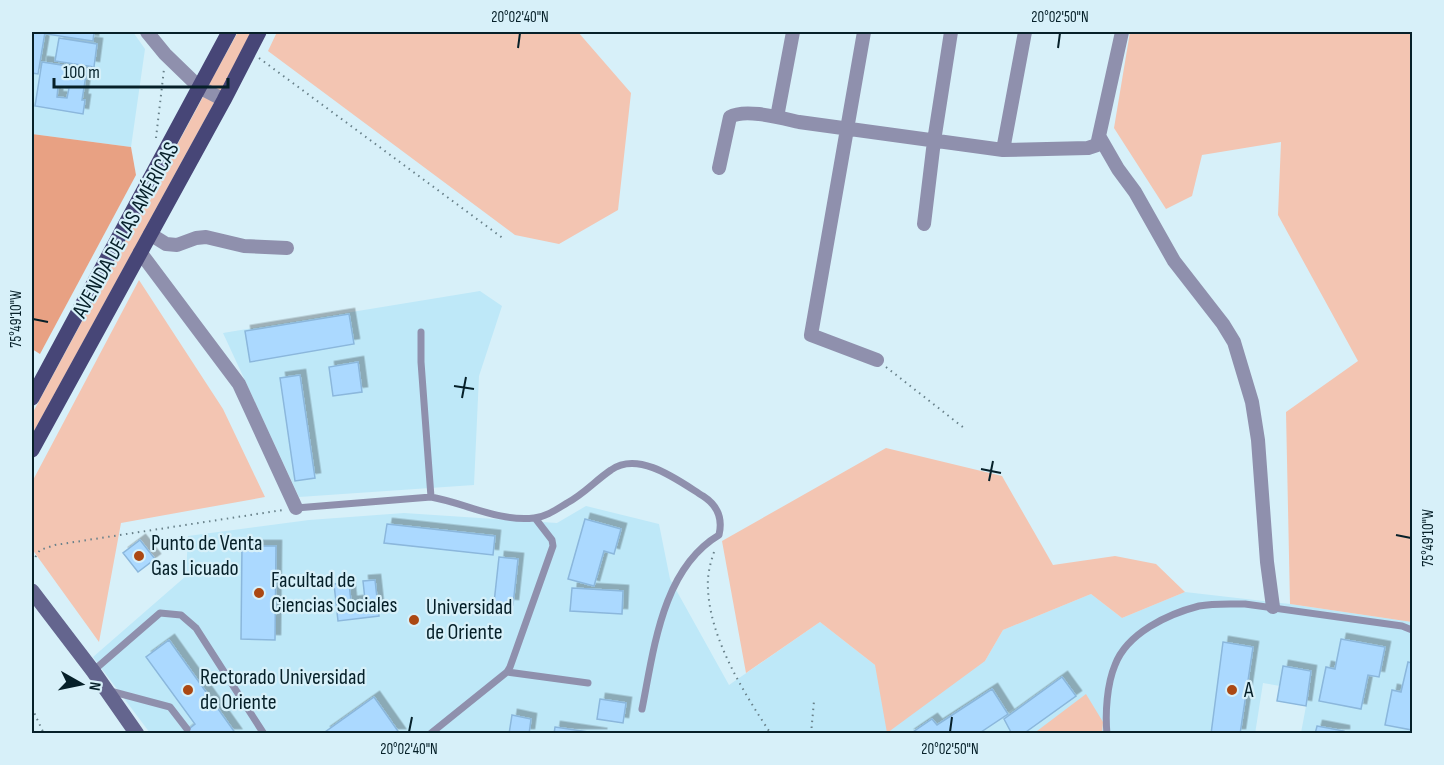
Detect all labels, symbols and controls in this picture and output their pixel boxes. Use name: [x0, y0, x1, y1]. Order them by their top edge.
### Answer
text: 20°02'40"N: [491, 8, 549, 27]
text: 20°02'50"N: [1031, 8, 1089, 27]
scale bar: [54, 51, 228, 89]
text: 100 m: [63, 62, 100, 83]
street label: AVENIDA DE LAS AMÉRICAS: [66, 137, 185, 323]
text: 75°49'10"W: [7, 290, 26, 348]
text: 75°49'10"W: [1419, 509, 1438, 567]
place label: Punto de Venta Gas Licuado: [151, 530, 262, 582]
marker: Punto de Venta Gas Licuado: [132, 549, 146, 563]
place label: Facultad de Ciencias Sociales: [271, 567, 398, 619]
marker: Facultad de Ciencias Sociales: [252, 586, 266, 600]
place label: Universidad de Oriente: [426, 594, 512, 646]
marker: Universidad de Oriente: [407, 613, 421, 627]
north arrow: [51, 654, 111, 714]
place label: Rectorado Universidad de Oriente: [200, 664, 366, 716]
place label: A: [1243, 677, 1254, 704]
text: N: [84, 680, 104, 692]
marker: Rectorado Universidad de Oriente: [181, 683, 195, 697]
marker: A: [1225, 683, 1239, 697]
text: 20°02'40"N: [380, 740, 438, 759]
text: 20°02'50"N: [921, 740, 979, 759]

